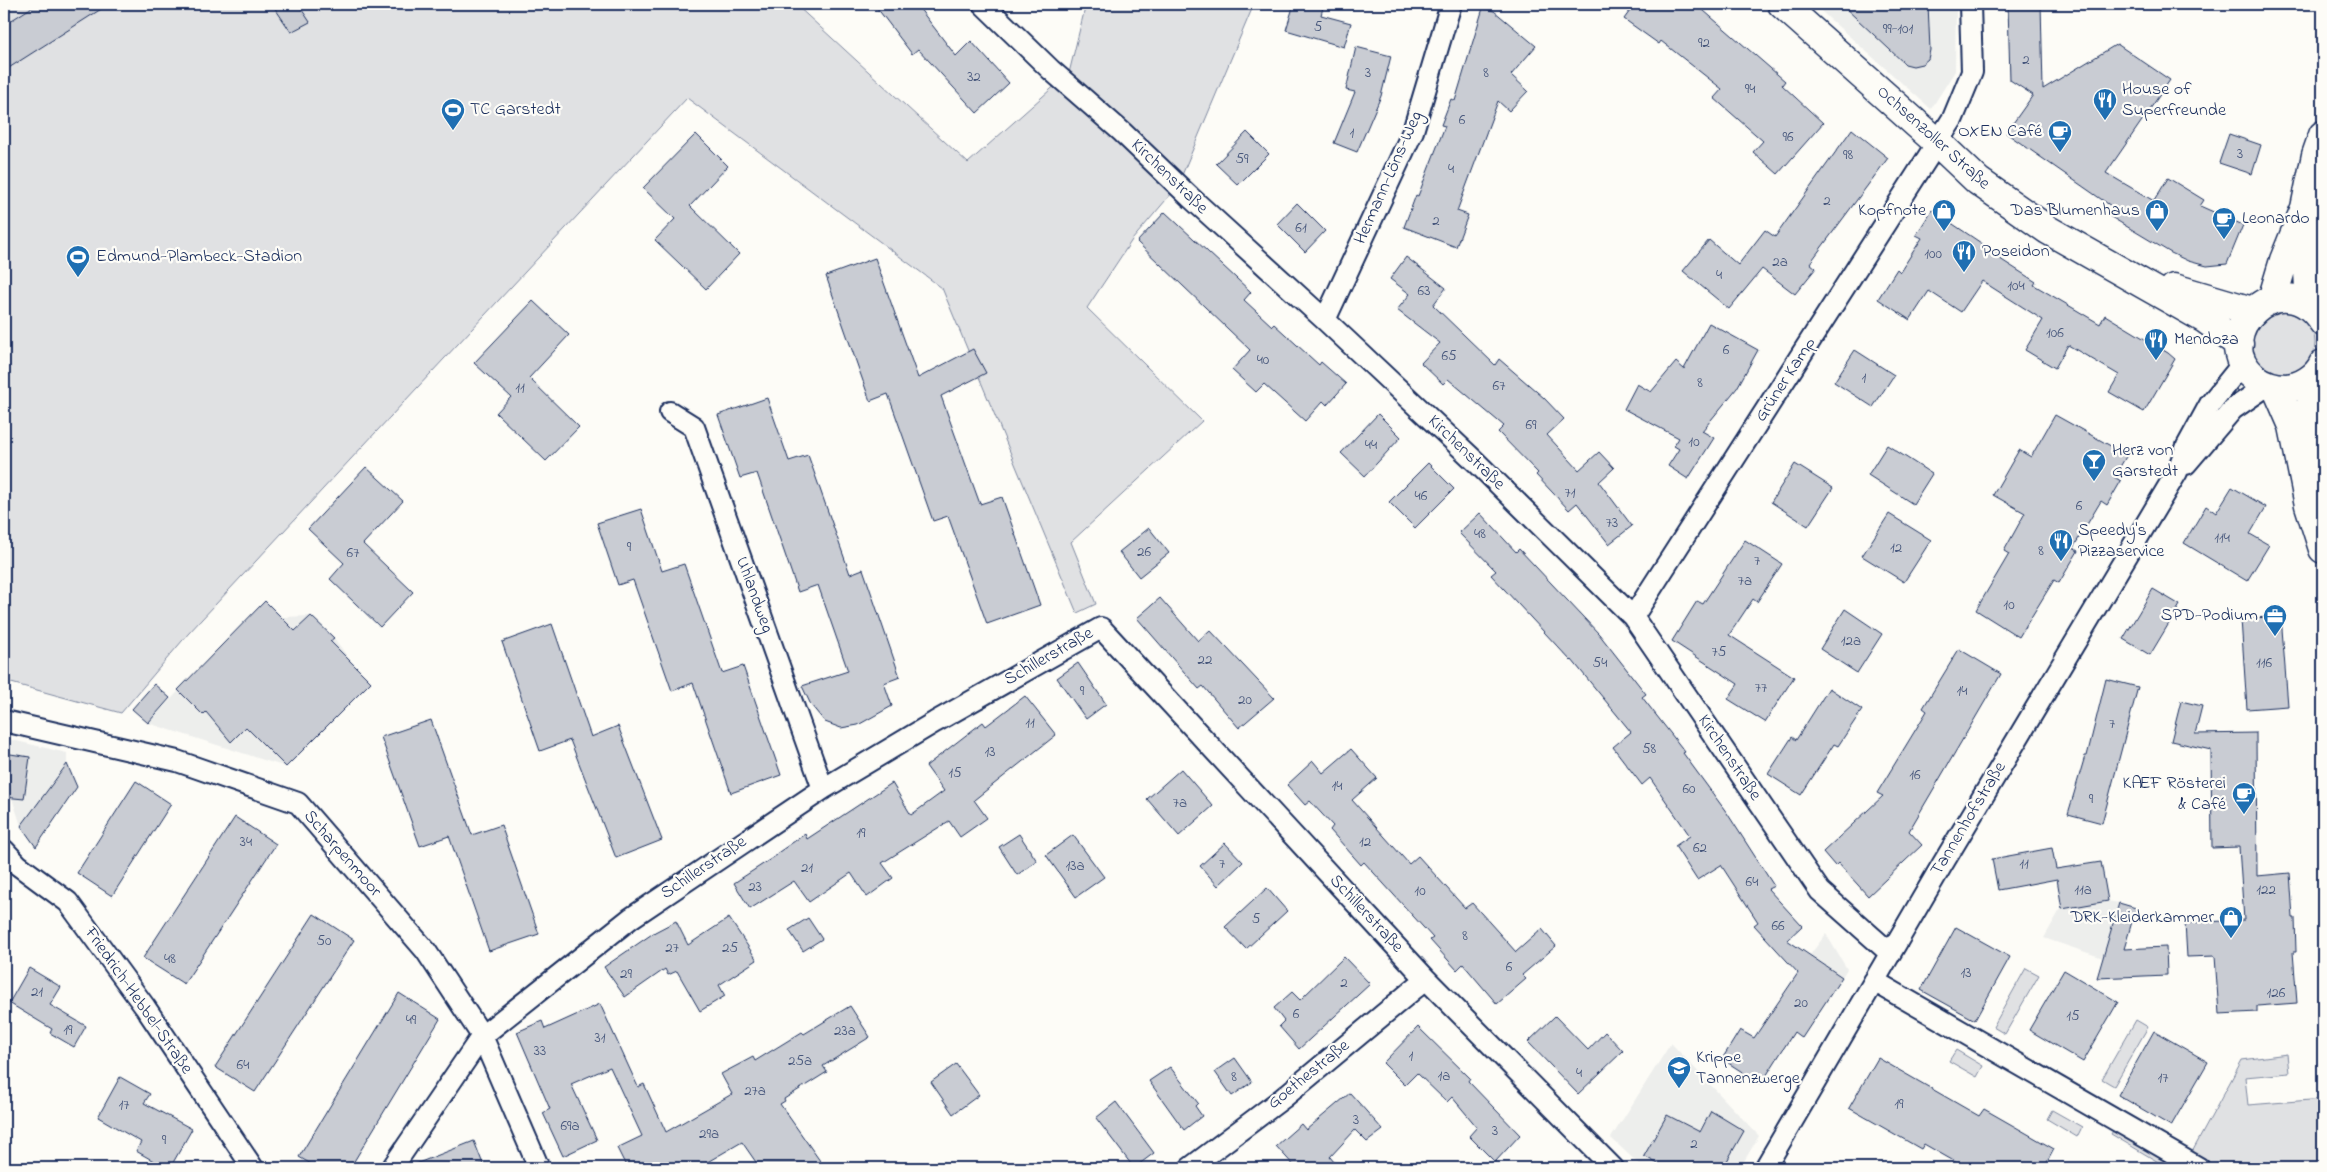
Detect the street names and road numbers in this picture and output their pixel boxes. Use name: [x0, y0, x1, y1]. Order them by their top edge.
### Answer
street label: Ochsenzoller Straße: [1870, 80, 1996, 197]
street label: Hermann-Löns-Weg: [1348, 107, 1431, 249]
street label: Kirchenstraße: [1124, 133, 1214, 221]
street label: Grüner Kamp: [1749, 332, 1823, 427]
street label: Kirchenstraße: [1421, 409, 1511, 497]
street label: Uhlandweg: [727, 553, 780, 637]
street label: Schillerstraße: [1000, 621, 1099, 693]
street label: Kirchenstraße: [1691, 710, 1768, 807]
street label: Tannenhofstraße: [1925, 756, 2014, 881]
street label: Scharpenmoor: [297, 805, 388, 904]
street label: Schillerstraße: [656, 829, 753, 906]
street label: Schillerstraße: [1323, 869, 1410, 960]
street label: Friedrich-Hebbel-Straße: [77, 921, 199, 1081]
street label: Goethestraße: [1262, 1033, 1357, 1116]

